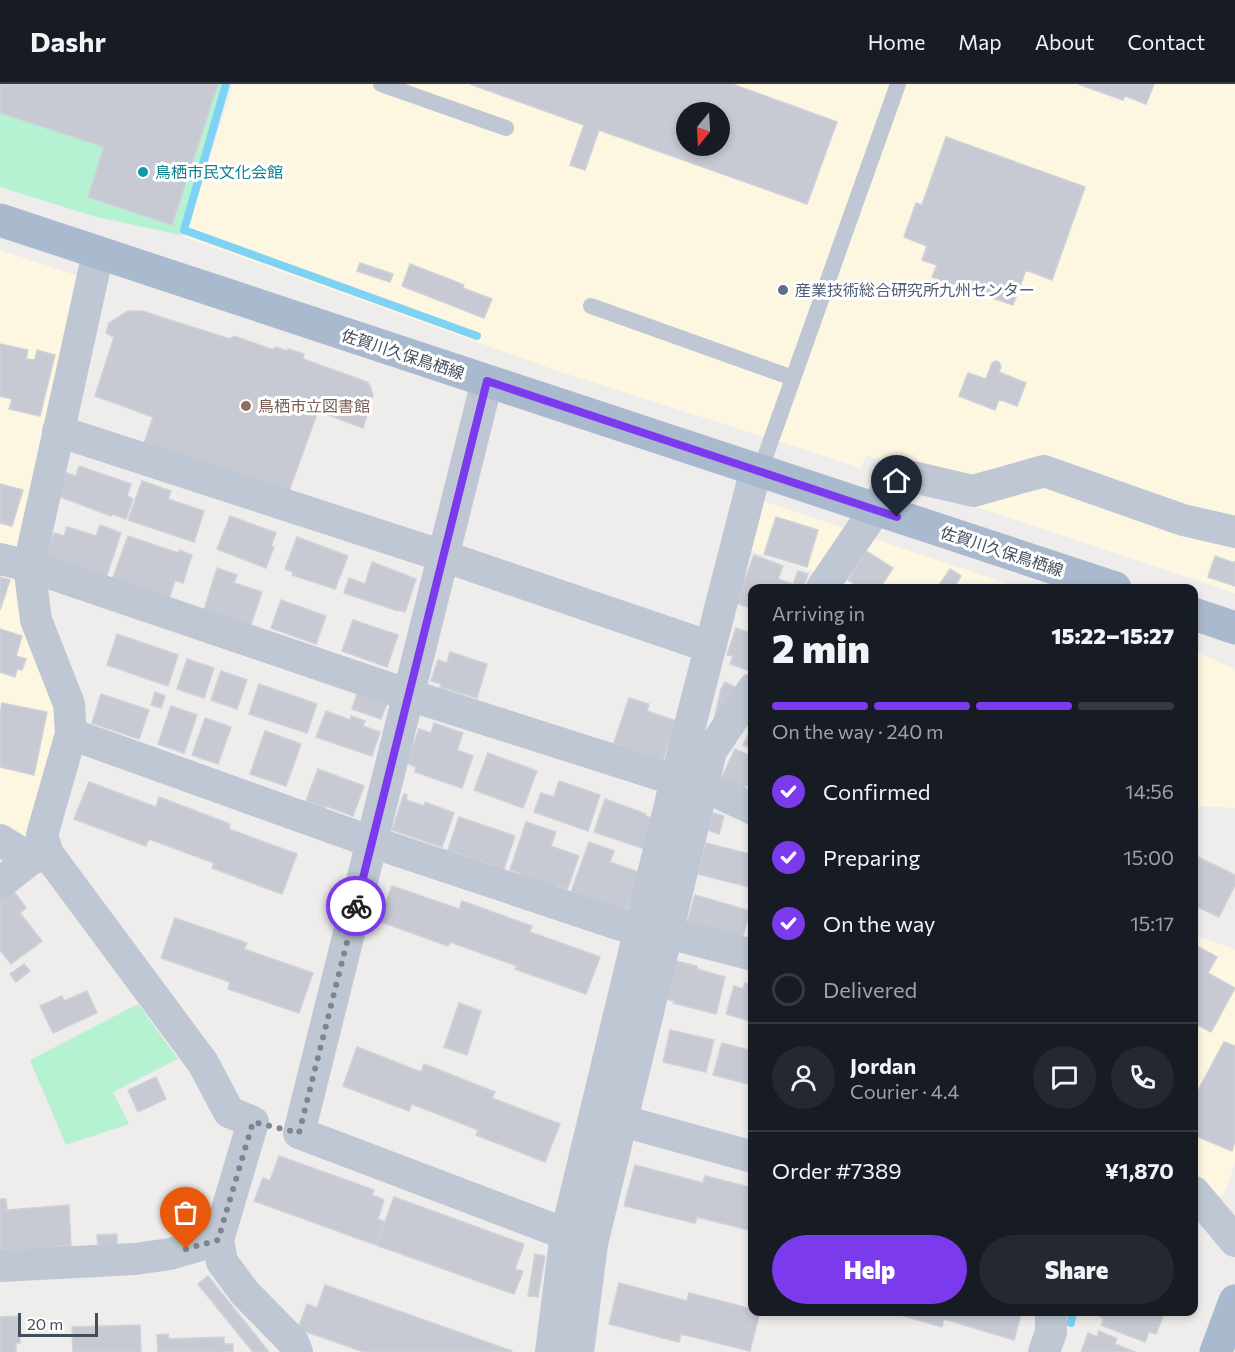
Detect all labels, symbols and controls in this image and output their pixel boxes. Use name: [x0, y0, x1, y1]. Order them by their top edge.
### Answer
text: Dashr: [30, 24, 106, 58]
text: Home: [868, 29, 925, 54]
text: Map: [958, 29, 1002, 54]
text: About: [1035, 29, 1094, 54]
text: Contact: [1127, 29, 1205, 54]
north arrow: [676, 102, 730, 156]
map controls: [676, 102, 730, 156]
place label: 鳥栖市民文化会館: [155, 162, 283, 181]
marker: 鳥栖市民文化会館: [136, 165, 150, 179]
place label: 産業技術総合研究所九州センター: [795, 280, 1035, 299]
marker: 産業技術総合研究所九州センター: [776, 283, 790, 297]
street label: 佐賀川久保鳥栖線: [339, 325, 467, 382]
place label: 鳥栖市立図書館: [258, 396, 370, 415]
marker: 鳥栖市立図書館: [239, 399, 253, 413]
pin: [871, 455, 922, 517]
icon: home: [880, 464, 913, 497]
street label: 佐賀川久保鳥栖線: [938, 522, 1066, 579]
text: Arriving in: [772, 601, 865, 625]
text: 15:22–15:27: [1051, 622, 1174, 649]
text: 2 min: [772, 623, 870, 671]
text: On the way · 240 m: [772, 719, 944, 743]
icon: check: [772, 775, 805, 808]
text: Confirmed: [823, 778, 930, 805]
text: 14:56: [1125, 779, 1174, 803]
icon: check: [772, 841, 805, 874]
text: Preparing: [823, 844, 920, 871]
text: 15:00: [1123, 845, 1174, 869]
courier: [326, 876, 386, 936]
icon: bike: [340, 890, 373, 923]
icon: check: [772, 907, 805, 940]
text: On the way: [823, 910, 935, 937]
text: 15:17: [1130, 911, 1174, 935]
text: Delivered: [823, 976, 917, 1003]
button: person: [772, 1046, 835, 1109]
button: chat: [1033, 1046, 1096, 1109]
button: phone: [1111, 1046, 1174, 1109]
text: Jordan: [850, 1052, 916, 1079]
text: Courier · 4.4: [850, 1079, 959, 1103]
text: Order #7389: [772, 1157, 902, 1184]
text: ¥1,870: [1105, 1157, 1174, 1184]
pin: [160, 1187, 211, 1249]
icon: bag: [169, 1196, 202, 1229]
button: Help: [772, 1235, 967, 1304]
button: Share: [979, 1235, 1174, 1304]
scale bar: [18, 1310, 98, 1338]
text: 20 m: [27, 1314, 63, 1333]

